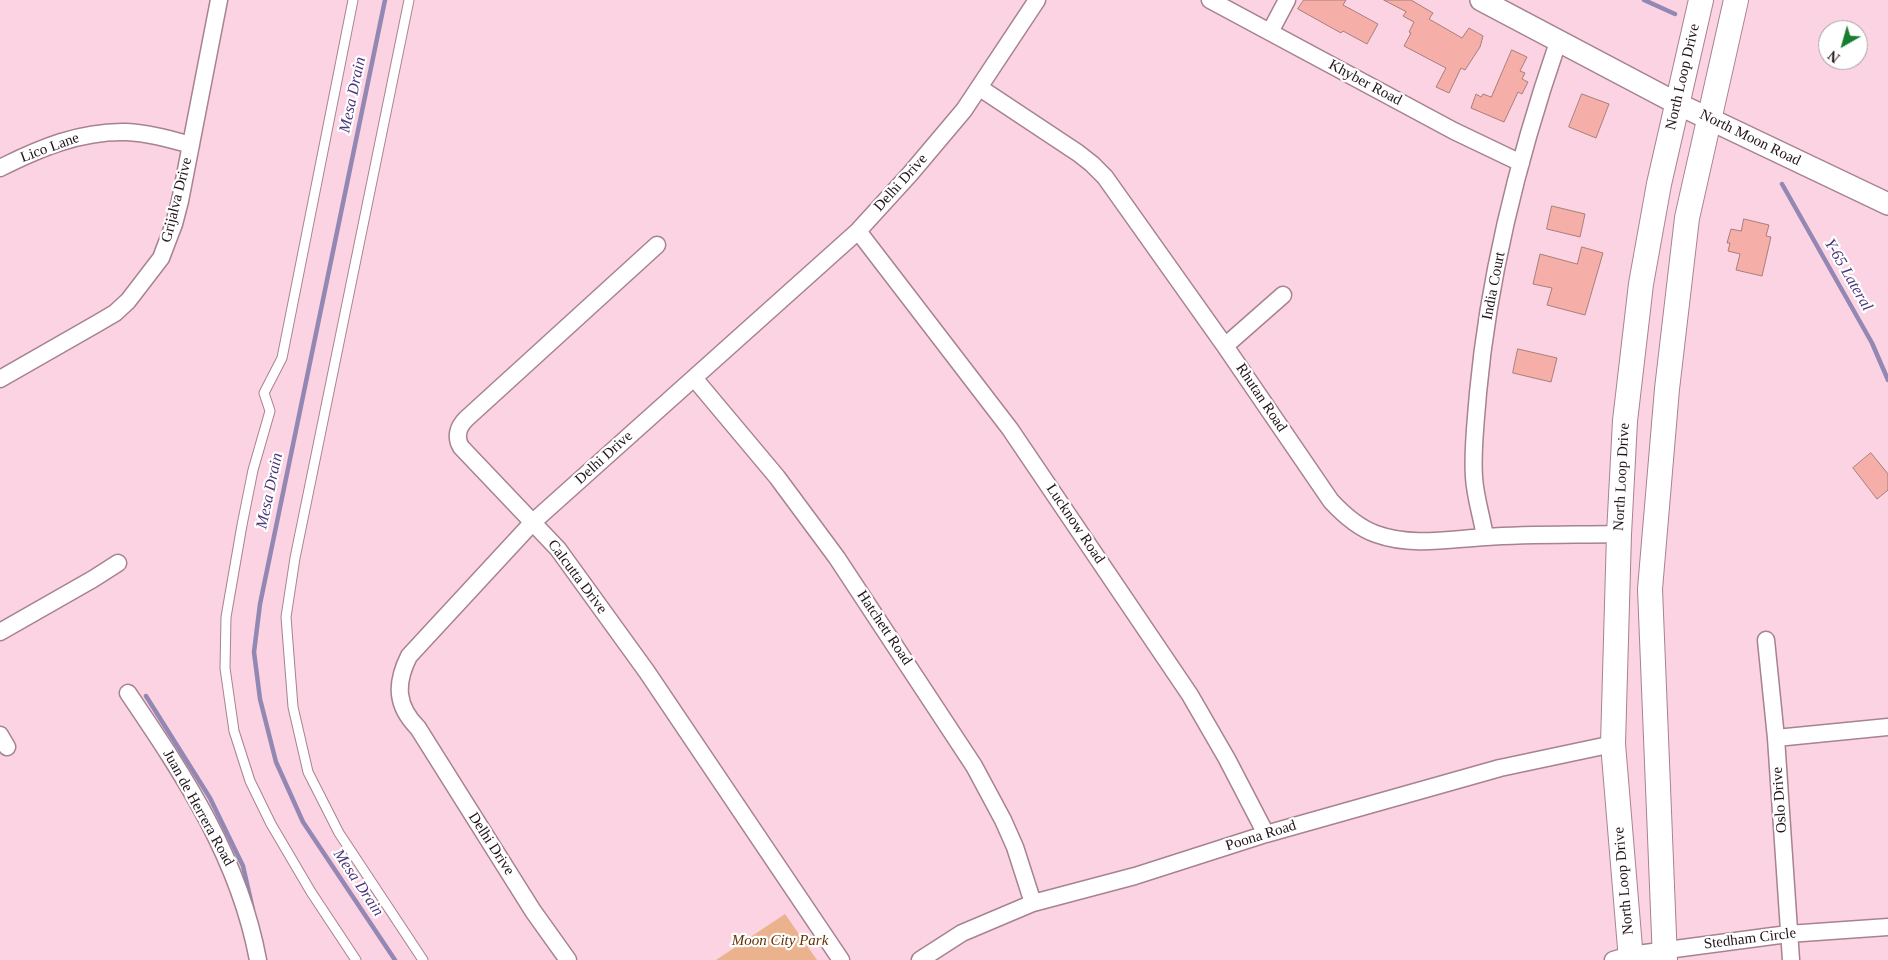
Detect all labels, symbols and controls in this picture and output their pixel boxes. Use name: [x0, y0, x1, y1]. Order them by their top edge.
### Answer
north arrow: [1818, 20, 1868, 70]
street label: North Loop Drive: [1662, 22, 1704, 132]
text: N: [1825, 47, 1843, 65]
water label: Mesa Drain: [336, 55, 370, 135]
street label: Khyber Road: [1325, 56, 1405, 110]
street label: North Moon Road: [1697, 106, 1803, 170]
street label: Lico Lane: [18, 129, 82, 167]
street label: Delhi Drive: [870, 151, 932, 215]
street label: Grijalva Drive: [158, 156, 196, 244]
water label: Y-65 Lateral: [1820, 235, 1876, 315]
street label: India Court: [1479, 251, 1509, 321]
street label: Rhutan Road: [1232, 360, 1290, 436]
street label: North Loop Drive: [1610, 422, 1634, 532]
street label: Delhi Drive: [572, 427, 636, 489]
water label: Mesa Drain: [253, 451, 287, 531]
street label: Lucknow Road: [1042, 481, 1108, 567]
street label: Calcutta Drive: [543, 536, 611, 618]
street label: Hatchett Road: [852, 587, 916, 669]
street label: Juan de Herrera Road: [159, 747, 237, 869]
street label: Oslo Drive: [1769, 766, 1791, 834]
street label: Delhi Drive: [464, 809, 518, 879]
street label: Poona Road: [1224, 817, 1298, 855]
street label: North Loop Drive: [1610, 826, 1638, 936]
water label: Mesa Drain: [329, 846, 387, 920]
street label: Stedham Circle: [1703, 924, 1797, 954]
park label: Moon City Park: [732, 932, 828, 950]

